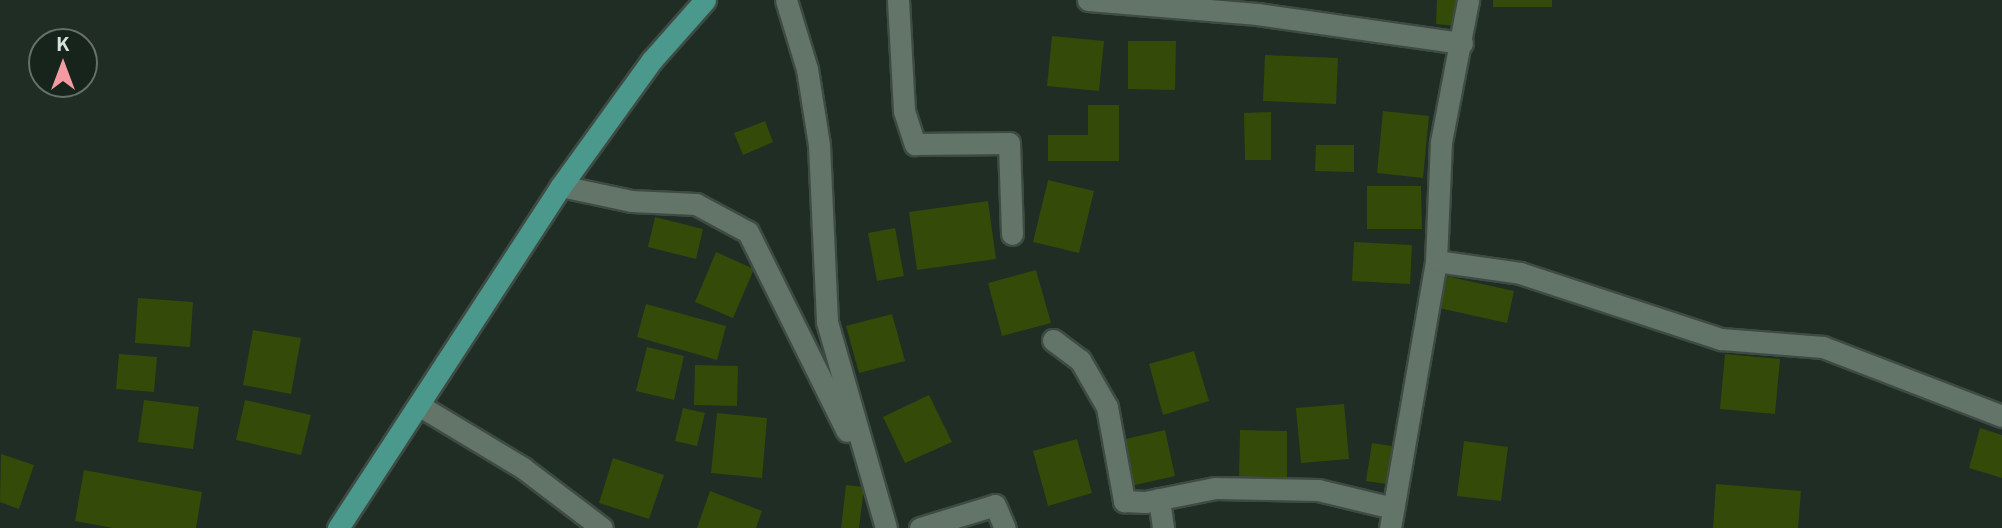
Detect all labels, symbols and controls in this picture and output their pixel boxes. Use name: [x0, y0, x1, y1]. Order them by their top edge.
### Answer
north arrow: [28, 28, 98, 98]
text: K: [56, 33, 70, 55]

